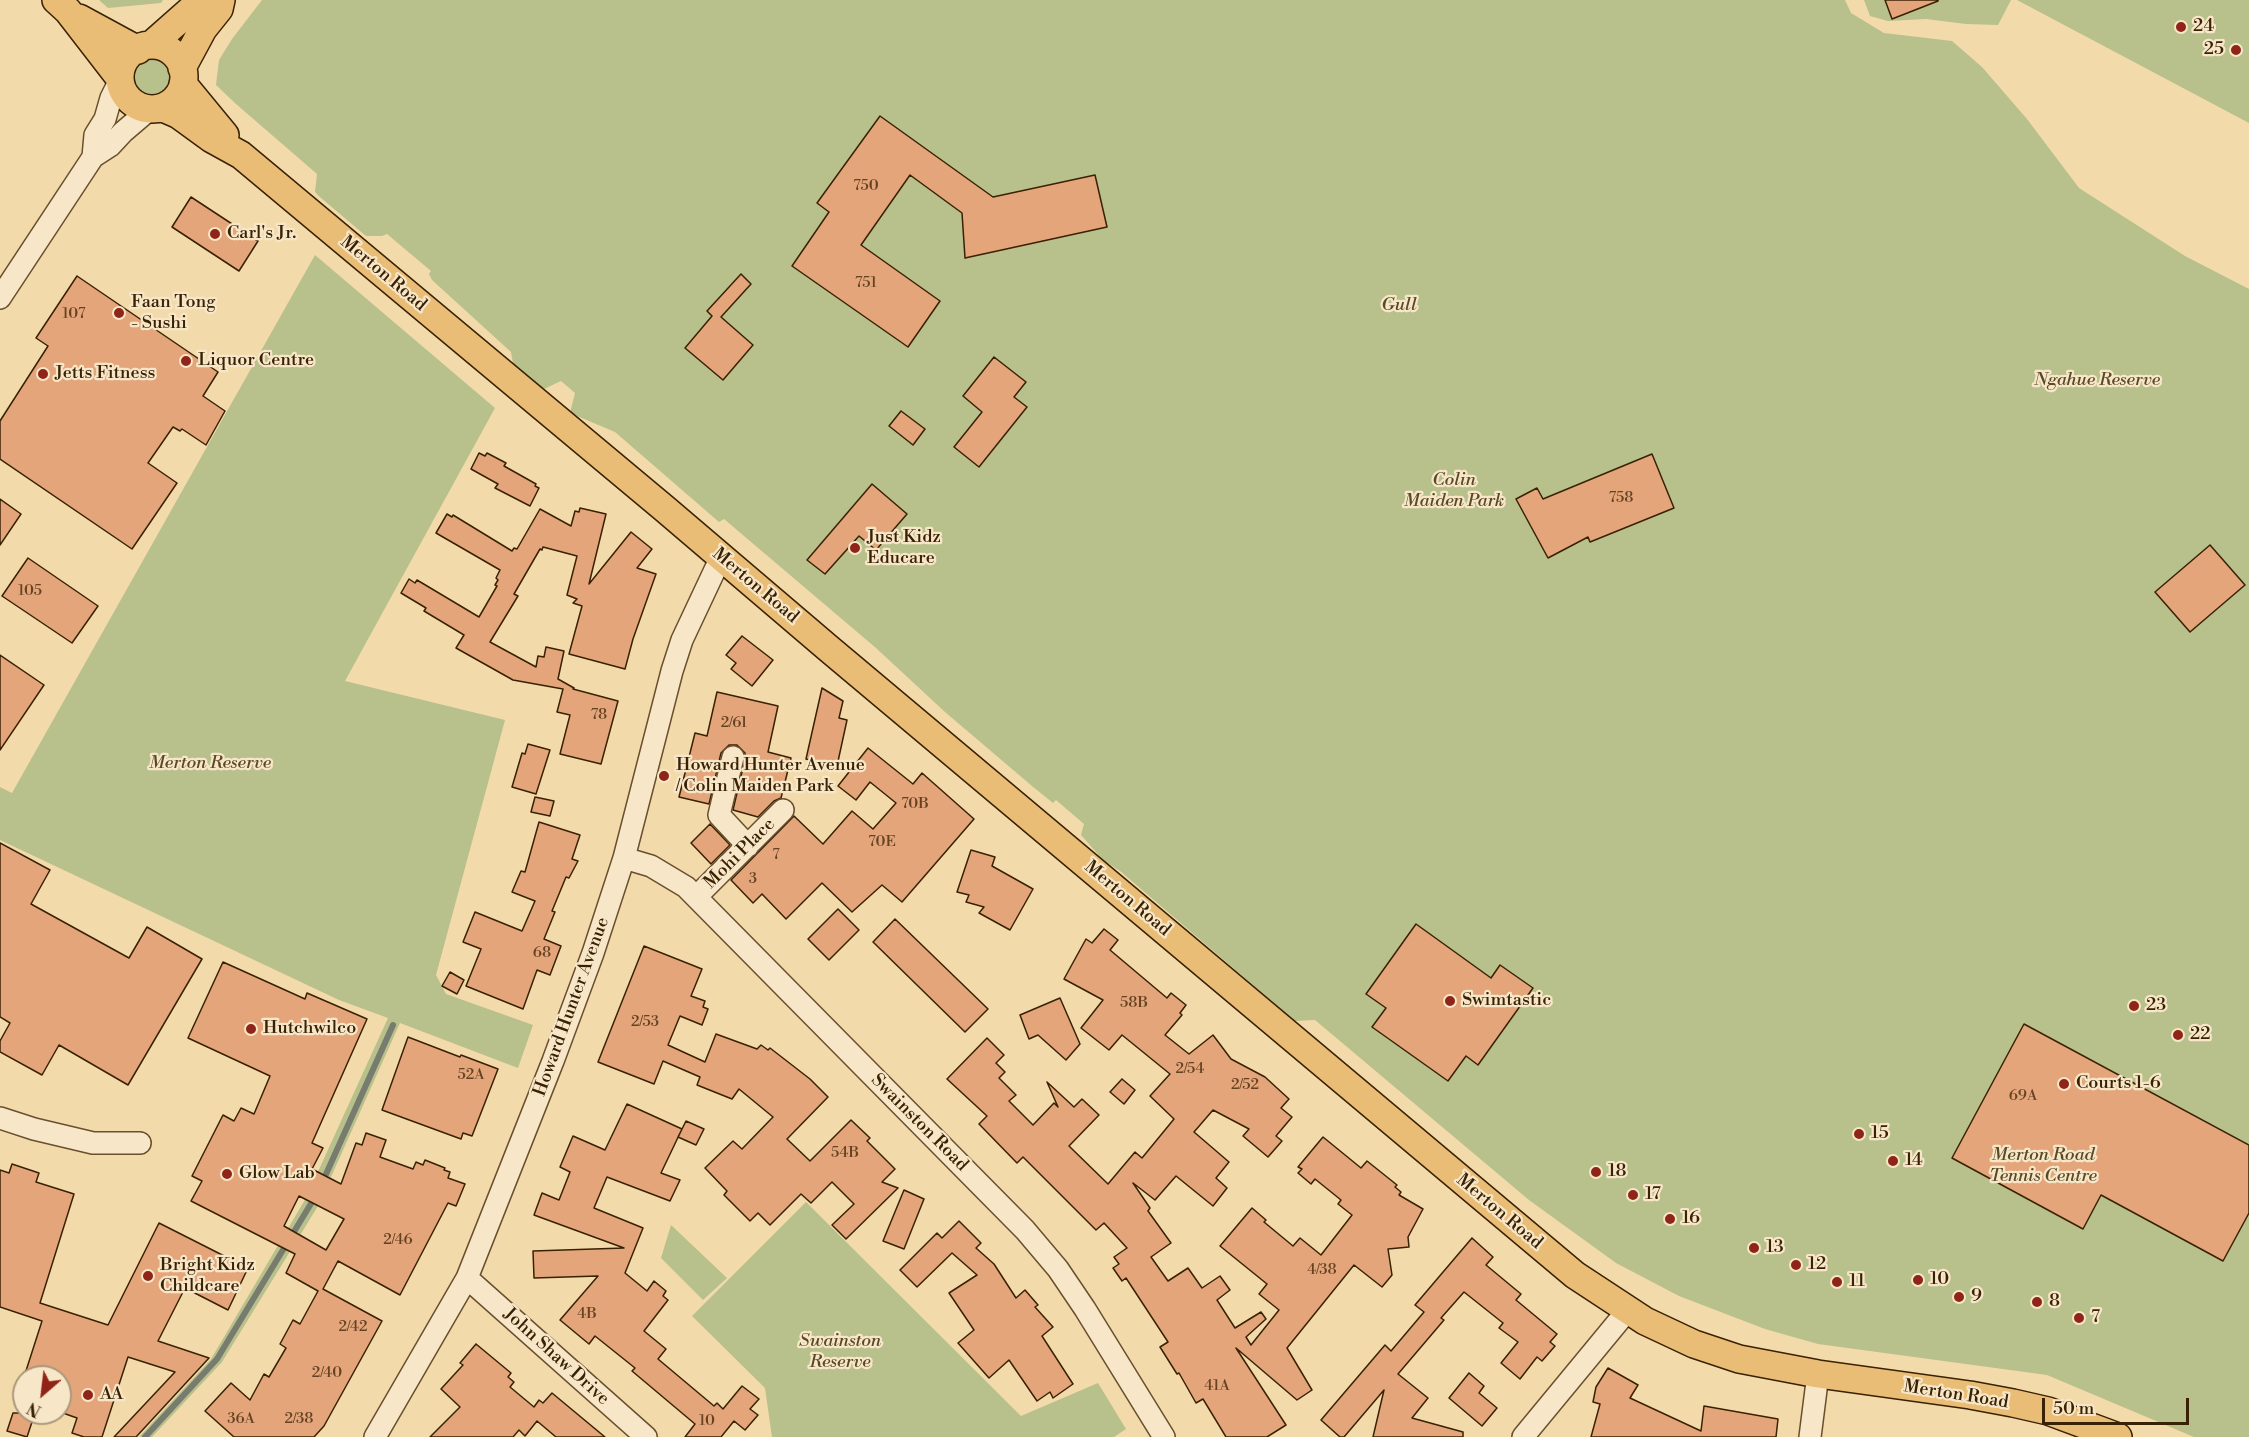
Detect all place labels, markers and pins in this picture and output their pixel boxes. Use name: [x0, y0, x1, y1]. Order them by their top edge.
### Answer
place label: 24: [2193, 16, 2214, 38]
marker: 24: [2174, 20, 2188, 34]
place label: 25: [2204, 39, 2224, 61]
marker: 25: [2229, 43, 2243, 57]
place label: Carl's Jr.: [227, 223, 296, 245]
marker: Carl's Jr.: [208, 227, 222, 241]
place label: Faan Tong - Sushi: [131, 292, 216, 334]
marker: Faan Tong - Sushi: [112, 306, 126, 320]
place label: Liquor Centre: [198, 350, 314, 372]
marker: Liquor Centre: [179, 354, 193, 368]
place label: Jetts Fitness: [55, 363, 155, 385]
marker: Jetts Fitness: [36, 367, 50, 381]
place label: Just Kidz Educare: [867, 527, 941, 570]
marker: Just Kidz Educare: [848, 541, 862, 555]
place label: Howard Hunter Avenue / Colin Maiden Park: [676, 755, 865, 798]
marker: Howard Hunter Avenue / Colin Maiden Park: [657, 769, 671, 783]
place label: Swimtastic: [1462, 990, 1551, 1012]
marker: Swimtastic: [1443, 994, 1457, 1008]
place label: 23: [2146, 995, 2166, 1017]
marker: 23: [2127, 999, 2141, 1013]
place label: Hutchwilco: [263, 1018, 356, 1040]
marker: Hutchwilco: [244, 1022, 258, 1036]
place label: 22: [2190, 1024, 2211, 1046]
marker: 22: [2171, 1028, 2185, 1042]
place label: Courts 1-6: [2076, 1073, 2161, 1095]
marker: Courts 1-6: [2057, 1077, 2071, 1091]
place label: 15: [1871, 1123, 1889, 1145]
marker: 15: [1852, 1127, 1866, 1141]
place label: 14: [1905, 1150, 1923, 1172]
marker: 14: [1886, 1154, 1900, 1168]
place label: 18: [1608, 1161, 1626, 1183]
place label: Glow Lab: [239, 1163, 315, 1185]
marker: 18: [1589, 1165, 1603, 1179]
marker: Glow Lab: [220, 1167, 234, 1181]
place label: 17: [1645, 1184, 1661, 1206]
marker: 17: [1626, 1188, 1640, 1202]
place label: 16: [1682, 1208, 1700, 1230]
marker: 16: [1663, 1212, 1677, 1226]
place label: 13: [1766, 1237, 1784, 1259]
marker: 13: [1747, 1241, 1761, 1255]
place label: 12: [1808, 1254, 1826, 1276]
place label: Bright Kidz Childcare: [160, 1255, 255, 1298]
marker: 12: [1789, 1258, 1803, 1272]
marker: Bright Kidz Childcare: [141, 1269, 155, 1283]
place label: 10: [1930, 1269, 1949, 1291]
place label: 11: [1849, 1271, 1865, 1293]
marker: 10: [1911, 1273, 1925, 1287]
marker: 11: [1830, 1275, 1844, 1289]
place label: 9: [1971, 1286, 1982, 1308]
marker: 9: [1952, 1290, 1966, 1304]
place label: 8: [2049, 1291, 2060, 1313]
marker: 8: [2030, 1295, 2044, 1309]
place label: 7: [2091, 1307, 2100, 1329]
marker: 7: [2072, 1311, 2086, 1325]
place label: AA: [100, 1384, 123, 1406]
marker: AA: [81, 1388, 95, 1402]

